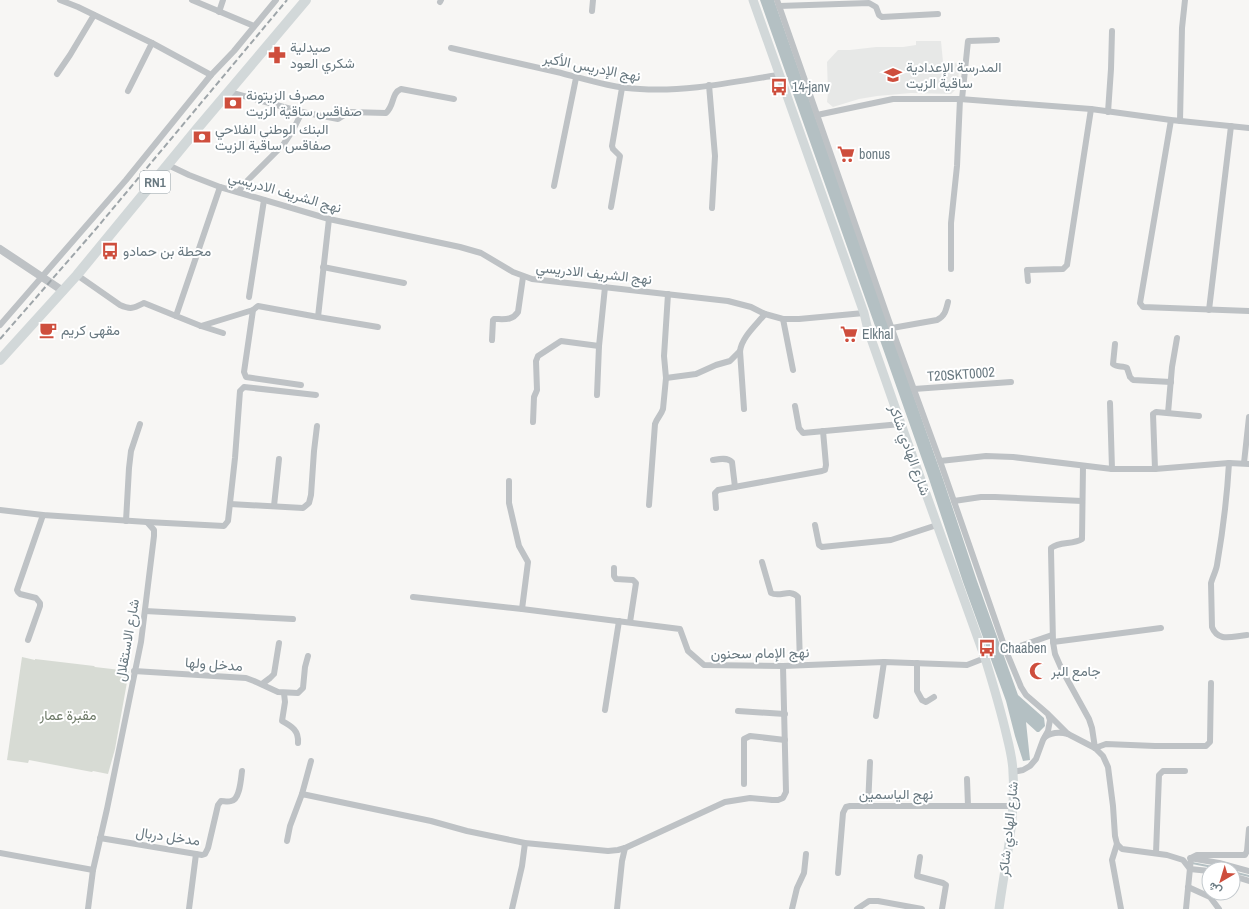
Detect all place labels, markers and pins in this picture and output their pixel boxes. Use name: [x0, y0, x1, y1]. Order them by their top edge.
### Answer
place label: صيدلية شكري العود: [290, 38, 355, 75]
pharmacy icon: صيدلية شكري العود: [267, 45, 287, 65]
place label: المدرسة الإعدادية ساقية الزيت: [906, 58, 1001, 92]
school or university icon: المدرسة الإعدادية ساقية الزيت: [883, 65, 903, 85]
bus stop icon: 14-janv: [769, 77, 789, 97]
place label: 14-janv: [792, 78, 830, 96]
place label: مصرف الزيتونة صفاقس ساقية الزيت: [246, 86, 362, 120]
bank icon: مصرف الزيتونة صفاقس ساقية الزيت: [223, 93, 243, 113]
place label: البنك الوطني الفلاحي صفاقس ساقية الزيت: [215, 120, 331, 154]
bank icon: البنك الوطني الفلاحي صفاقس ساقية الزيت: [192, 127, 212, 147]
supermarket icon: bonus: [836, 144, 856, 164]
place label: bonus: [859, 145, 891, 163]
bus stop icon: محطة بن حمادو: [100, 241, 120, 261]
place label: محطة بن حمادو: [123, 242, 211, 260]
cafe icon: مقهى كريم: [38, 320, 58, 340]
place label: مقهى كريم: [61, 321, 120, 339]
supermarket icon: Elkhal: [839, 324, 859, 344]
place label: Elkhal: [862, 325, 893, 343]
bus stop icon: Chaaben: [977, 638, 997, 658]
place label: Chaaben: [1000, 639, 1047, 657]
mosque icon: جامع البر: [1028, 661, 1048, 681]
place label: جامع البر: [1050, 662, 1101, 682]

